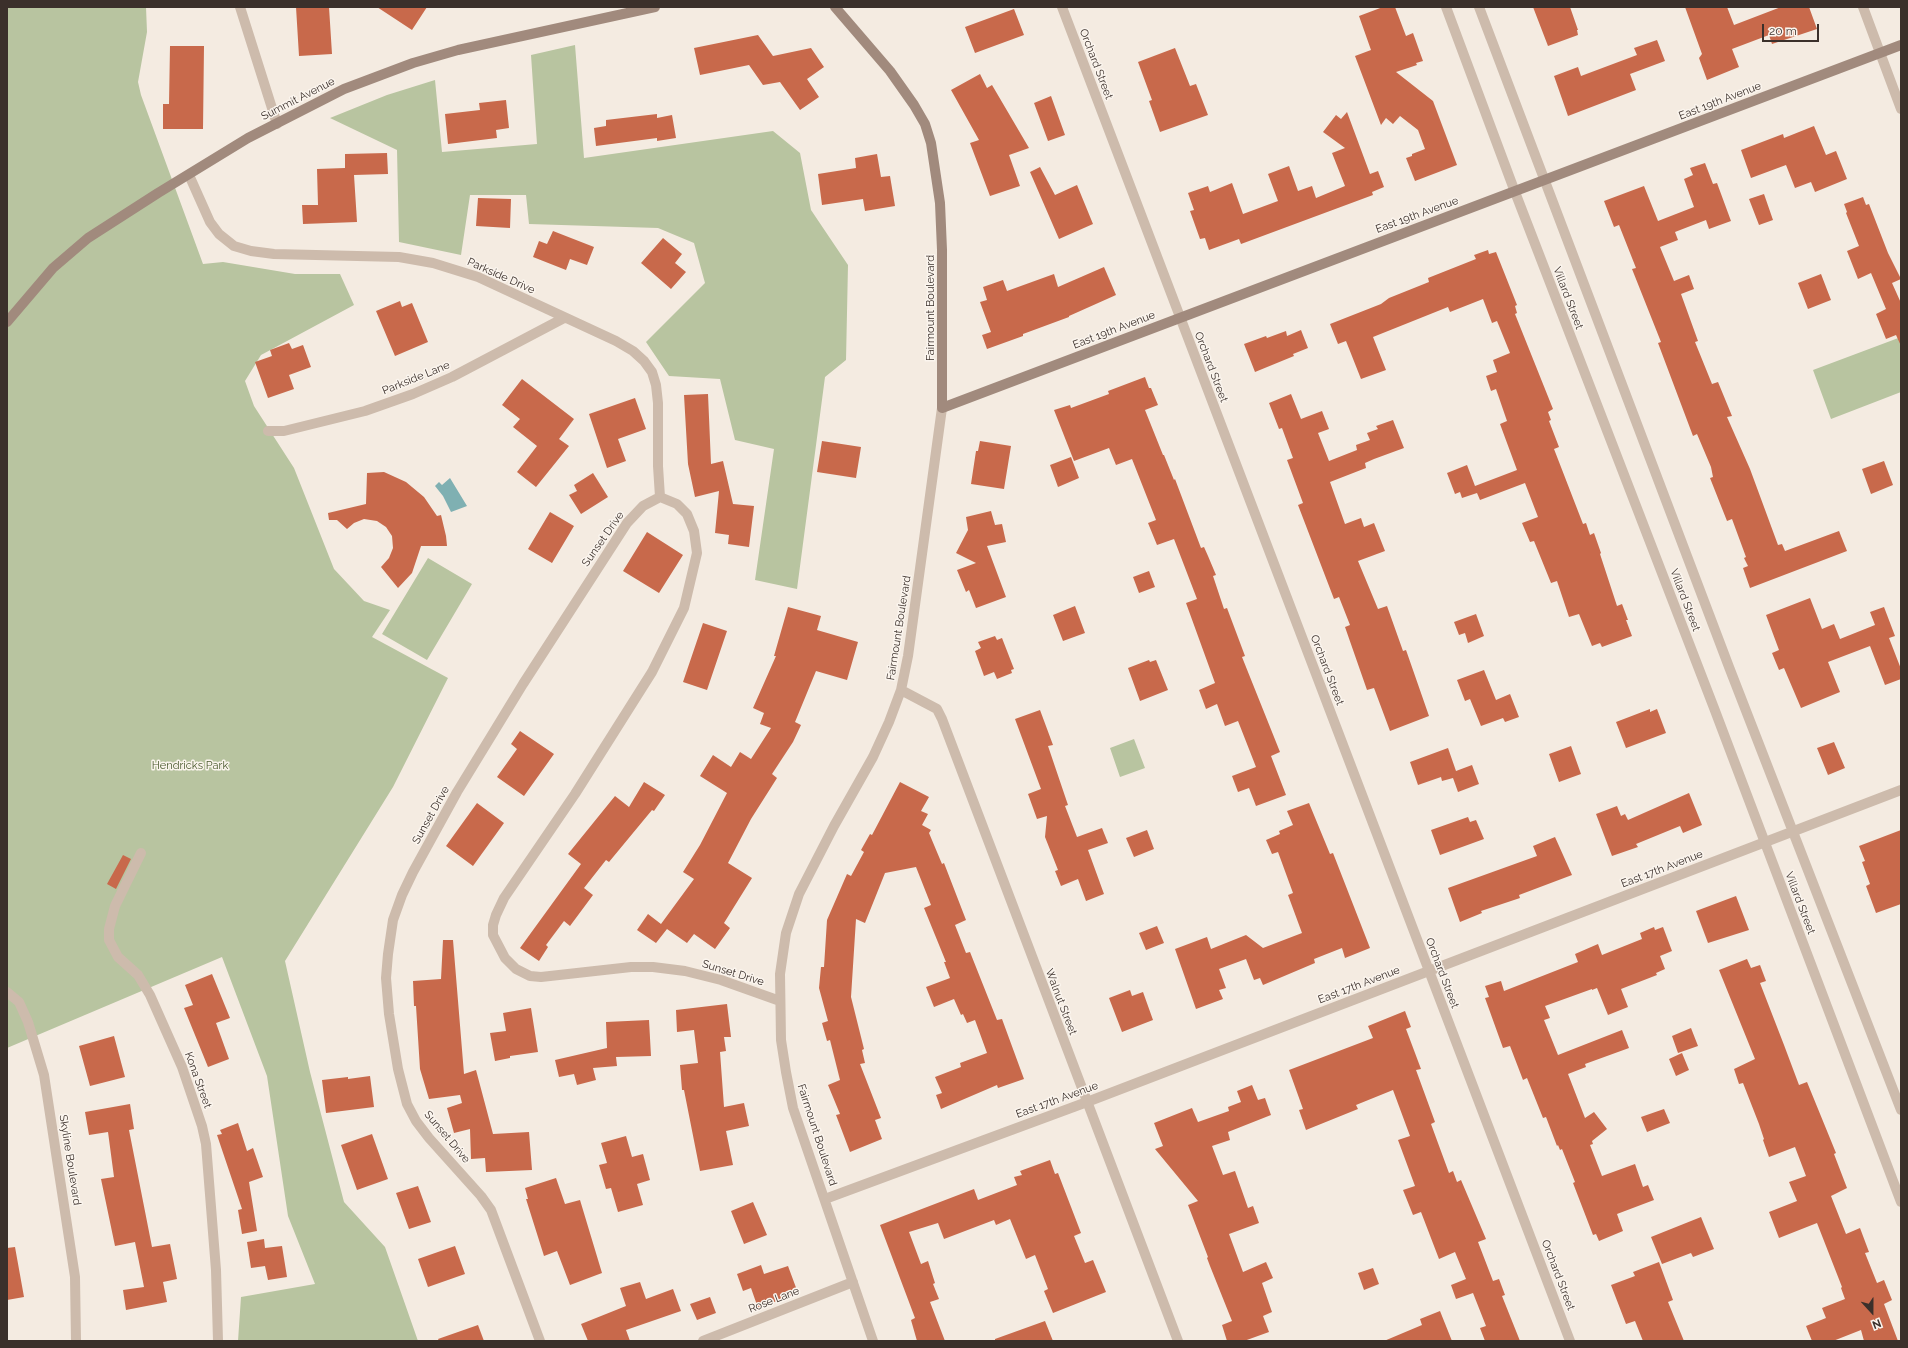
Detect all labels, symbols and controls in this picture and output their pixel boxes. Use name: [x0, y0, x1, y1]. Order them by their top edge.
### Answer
scale bar: [1764, 16, 1821, 42]
text: 20 m: [1769, 24, 1797, 38]
street label: Orchard Street: [1077, 27, 1115, 101]
street label: Summit Avenue: [259, 75, 337, 123]
street label: East 19th Avenue: [1677, 79, 1763, 123]
street label: East 19th Avenue: [1374, 194, 1460, 236]
street label: Parkside Drive: [465, 255, 537, 297]
street label: Fairmount Boulevard: [924, 255, 938, 361]
street label: Villard Street: [1550, 265, 1586, 331]
street label: East 19th Avenue: [1071, 308, 1157, 352]
street label: Orchard Street: [1192, 330, 1230, 404]
street label: Parkside Lane: [380, 358, 452, 398]
street label: Sunset Drive: [579, 509, 627, 569]
street label: Villard Street: [1667, 567, 1703, 633]
street label: Fairmount Boulevard: [884, 575, 914, 681]
street label: Orchard Street: [1308, 633, 1346, 707]
park label: Hendricks Park: [152, 759, 228, 773]
street label: Sunset Drive: [410, 784, 452, 846]
street label: East 17th Avenue: [1619, 847, 1705, 891]
street label: Villard Street: [1782, 870, 1818, 936]
street label: Orchard Street: [1423, 936, 1461, 1010]
street label: Sunset Drive: [700, 957, 766, 989]
street label: East 17th Avenue: [1316, 963, 1402, 1007]
street label: Walnut Street: [1042, 967, 1080, 1037]
street label: Kona Street: [182, 1050, 214, 1110]
street label: East 17th Avenue: [1014, 1079, 1100, 1121]
street label: Fairmount Boulevard: [794, 1083, 840, 1187]
street label: Sunset Drive: [421, 1108, 473, 1166]
street label: Skyline Boulevard: [56, 1114, 84, 1206]
street label: Orchard Street: [1539, 1238, 1577, 1312]
street label: Rose Lane: [747, 1284, 801, 1316]
north arrow: [1852, 1292, 1892, 1332]
text: N: [1870, 1316, 1883, 1331]

